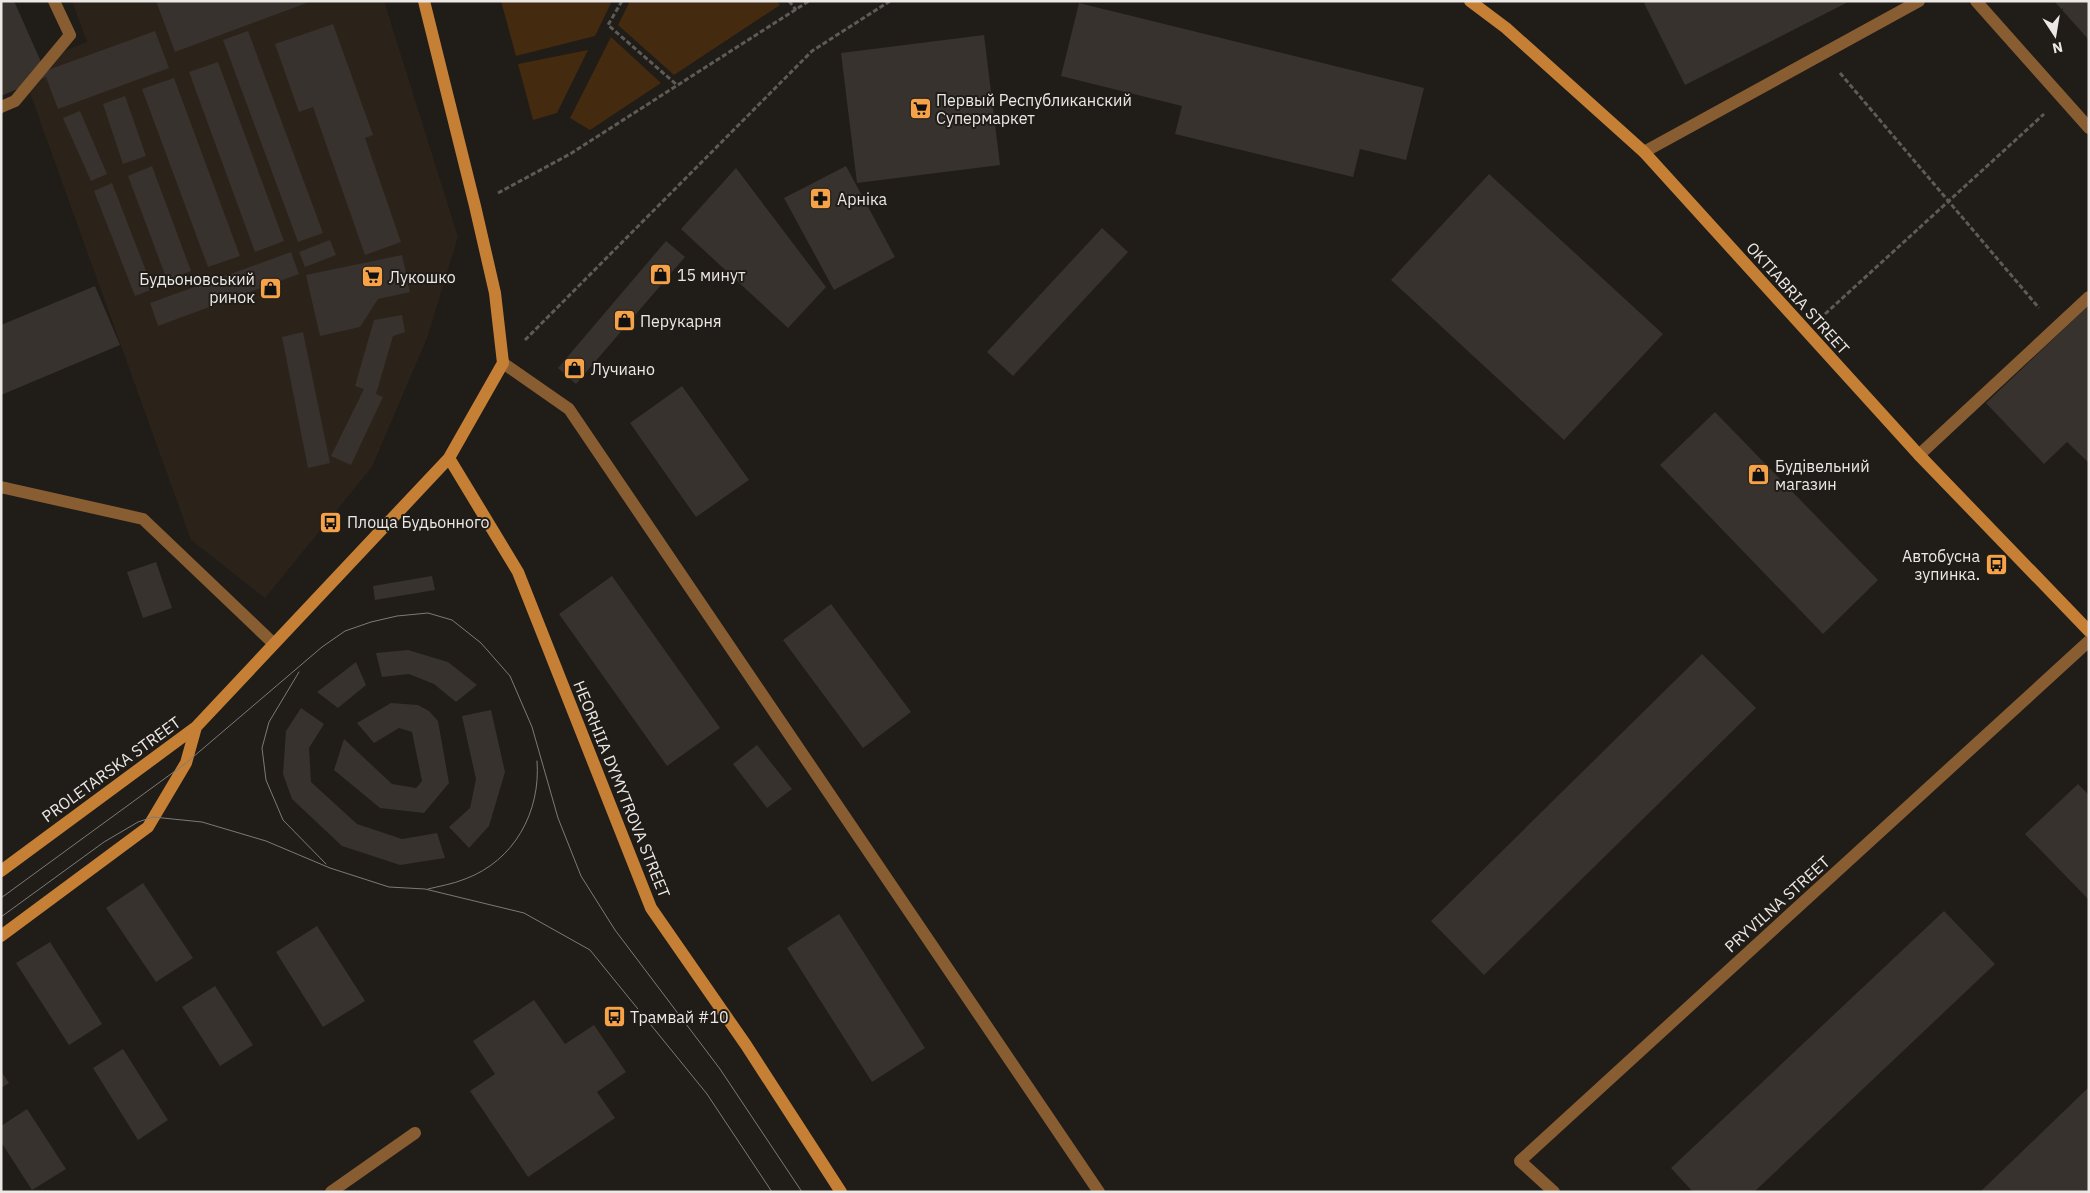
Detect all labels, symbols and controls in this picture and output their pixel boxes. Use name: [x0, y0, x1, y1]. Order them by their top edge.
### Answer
north arrow: [2030, 10, 2080, 60]
text: N: [2051, 38, 2065, 58]
place label: Первый Республиканский Супермаркет: [936, 90, 1132, 128]
supermarket icon: Первый Республиканский Супермаркет: [908, 97, 932, 121]
pharmacy icon: Арніка: [809, 187, 833, 211]
place label: Арніка: [837, 189, 888, 209]
street label: OKTIABRIA STREET: [1742, 238, 1854, 358]
shop icon: 15 минут: [649, 263, 673, 287]
supermarket icon: Лукошко: [361, 265, 385, 289]
place label: 15 минут: [677, 265, 746, 285]
place label: Лукошко: [389, 267, 456, 287]
place label: Будьоновський ринок: [139, 269, 255, 307]
shop icon: Будьоновський ринок: [259, 276, 283, 300]
shop icon: Перукарня: [612, 309, 636, 333]
place label: Перукарня: [640, 311, 722, 331]
shop icon: Лучиано: [563, 357, 587, 381]
place label: Лучиано: [591, 359, 655, 379]
place label: Будівельний магазин: [1775, 456, 1870, 494]
shop icon: Будівельний магазин: [1747, 463, 1771, 487]
bus stop icon: Площа Будьонного: [319, 510, 343, 534]
place label: Площа Будьонного: [347, 512, 490, 532]
place label: Автобусна зупинка.: [1902, 546, 1980, 584]
bus stop icon: Автобусна зупинка.: [1984, 553, 2008, 577]
street label: HEORHIIA DYMYTROVA STREET: [569, 677, 675, 901]
street label: PROLETARSKA STREET: [38, 712, 184, 826]
street label: PRYVILNA STREET: [1720, 851, 1834, 957]
bus stop icon: Трамвай #10: [602, 1005, 626, 1029]
place label: Трамвай #10: [630, 1007, 729, 1027]

